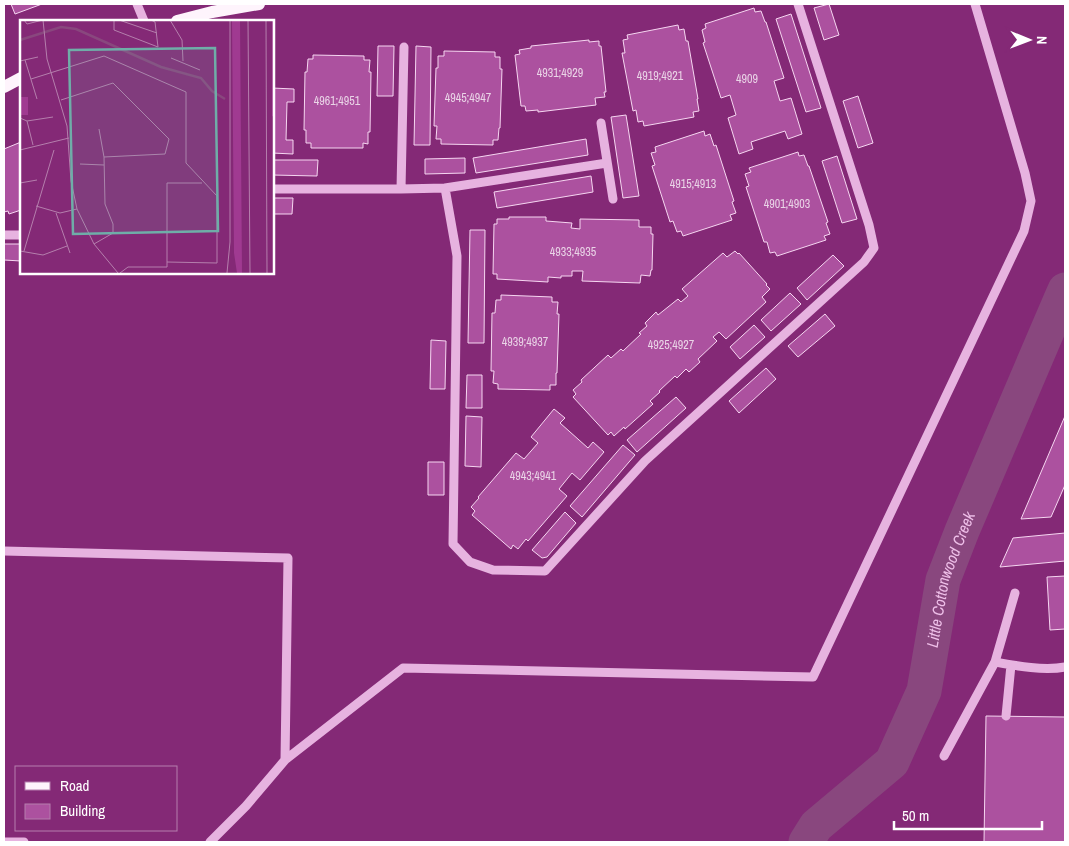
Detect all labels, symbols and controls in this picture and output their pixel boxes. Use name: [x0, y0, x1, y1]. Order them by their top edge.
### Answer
north arrow: [1004, 15, 1054, 65]
inset map: [20, 20, 274, 274]
text: N: [1033, 36, 1051, 45]
house number: 4931;4929: [537, 65, 583, 81]
house number: 4919;4921: [637, 68, 684, 84]
house number: 4909: [736, 71, 758, 87]
house number: 4945;4947: [445, 90, 492, 106]
house number: 4961;4951: [314, 93, 361, 109]
house number: 4915;4913: [670, 176, 716, 192]
house number: 4901;4903: [764, 196, 810, 212]
house number: 4933;4935: [550, 244, 597, 260]
house number: 4939;4937: [502, 334, 549, 350]
house number: 4925;4927: [648, 337, 695, 353]
house number: 4943;4941: [510, 468, 557, 484]
water label: Little Cottonwood Creek: [921, 508, 980, 649]
legend: [15, 766, 178, 831]
text: Road: [60, 775, 89, 796]
scale bar: [894, 798, 1042, 830]
text: Building: [60, 800, 105, 821]
text: 50 m: [902, 805, 929, 826]

